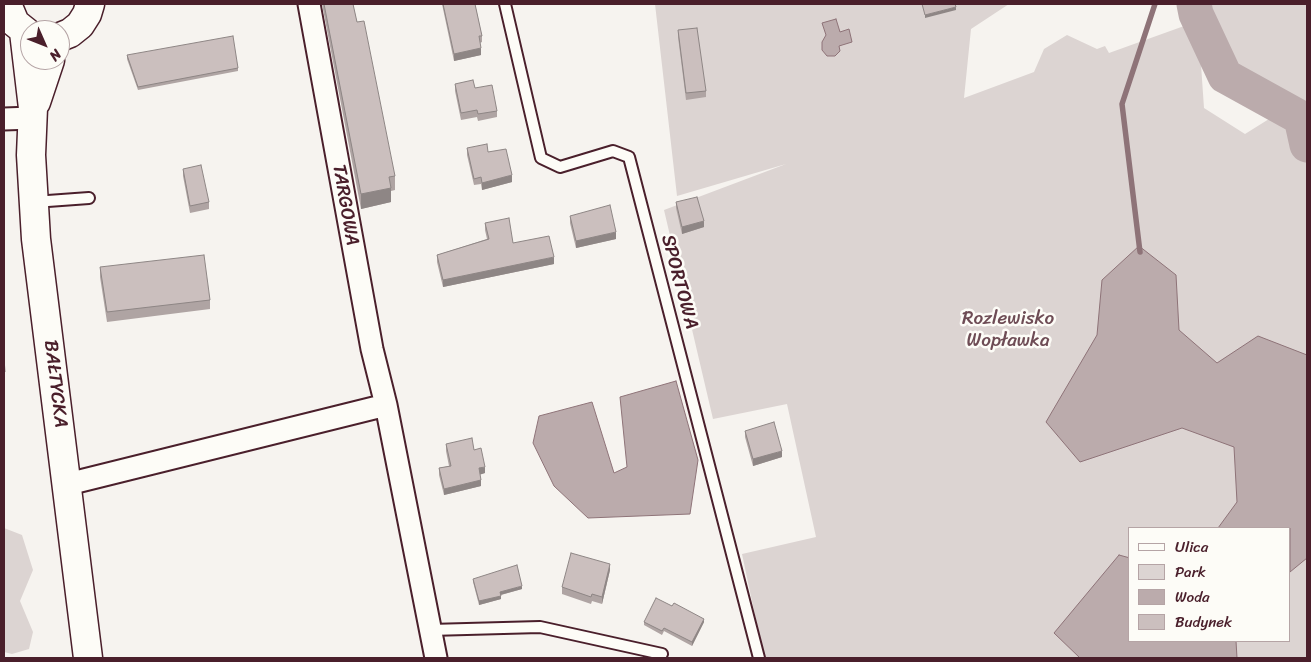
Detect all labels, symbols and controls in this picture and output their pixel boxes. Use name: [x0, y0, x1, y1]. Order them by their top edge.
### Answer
north arrow: [20, 20, 70, 70]
text: N: [43, 43, 68, 67]
street label: TARGOWA: [327, 163, 363, 247]
street label: SPORTOWA: [655, 232, 703, 332]
park label: Rozlewisko Wopławka: [962, 308, 1054, 352]
street label: BAŁTYCKA: [38, 339, 72, 429]
legend: [1128, 527, 1291, 642]
text: Ulica: [1175, 534, 1208, 560]
text: Park: [1175, 559, 1206, 585]
text: Woda: [1175, 584, 1210, 610]
text: Budynek: [1175, 609, 1232, 635]

